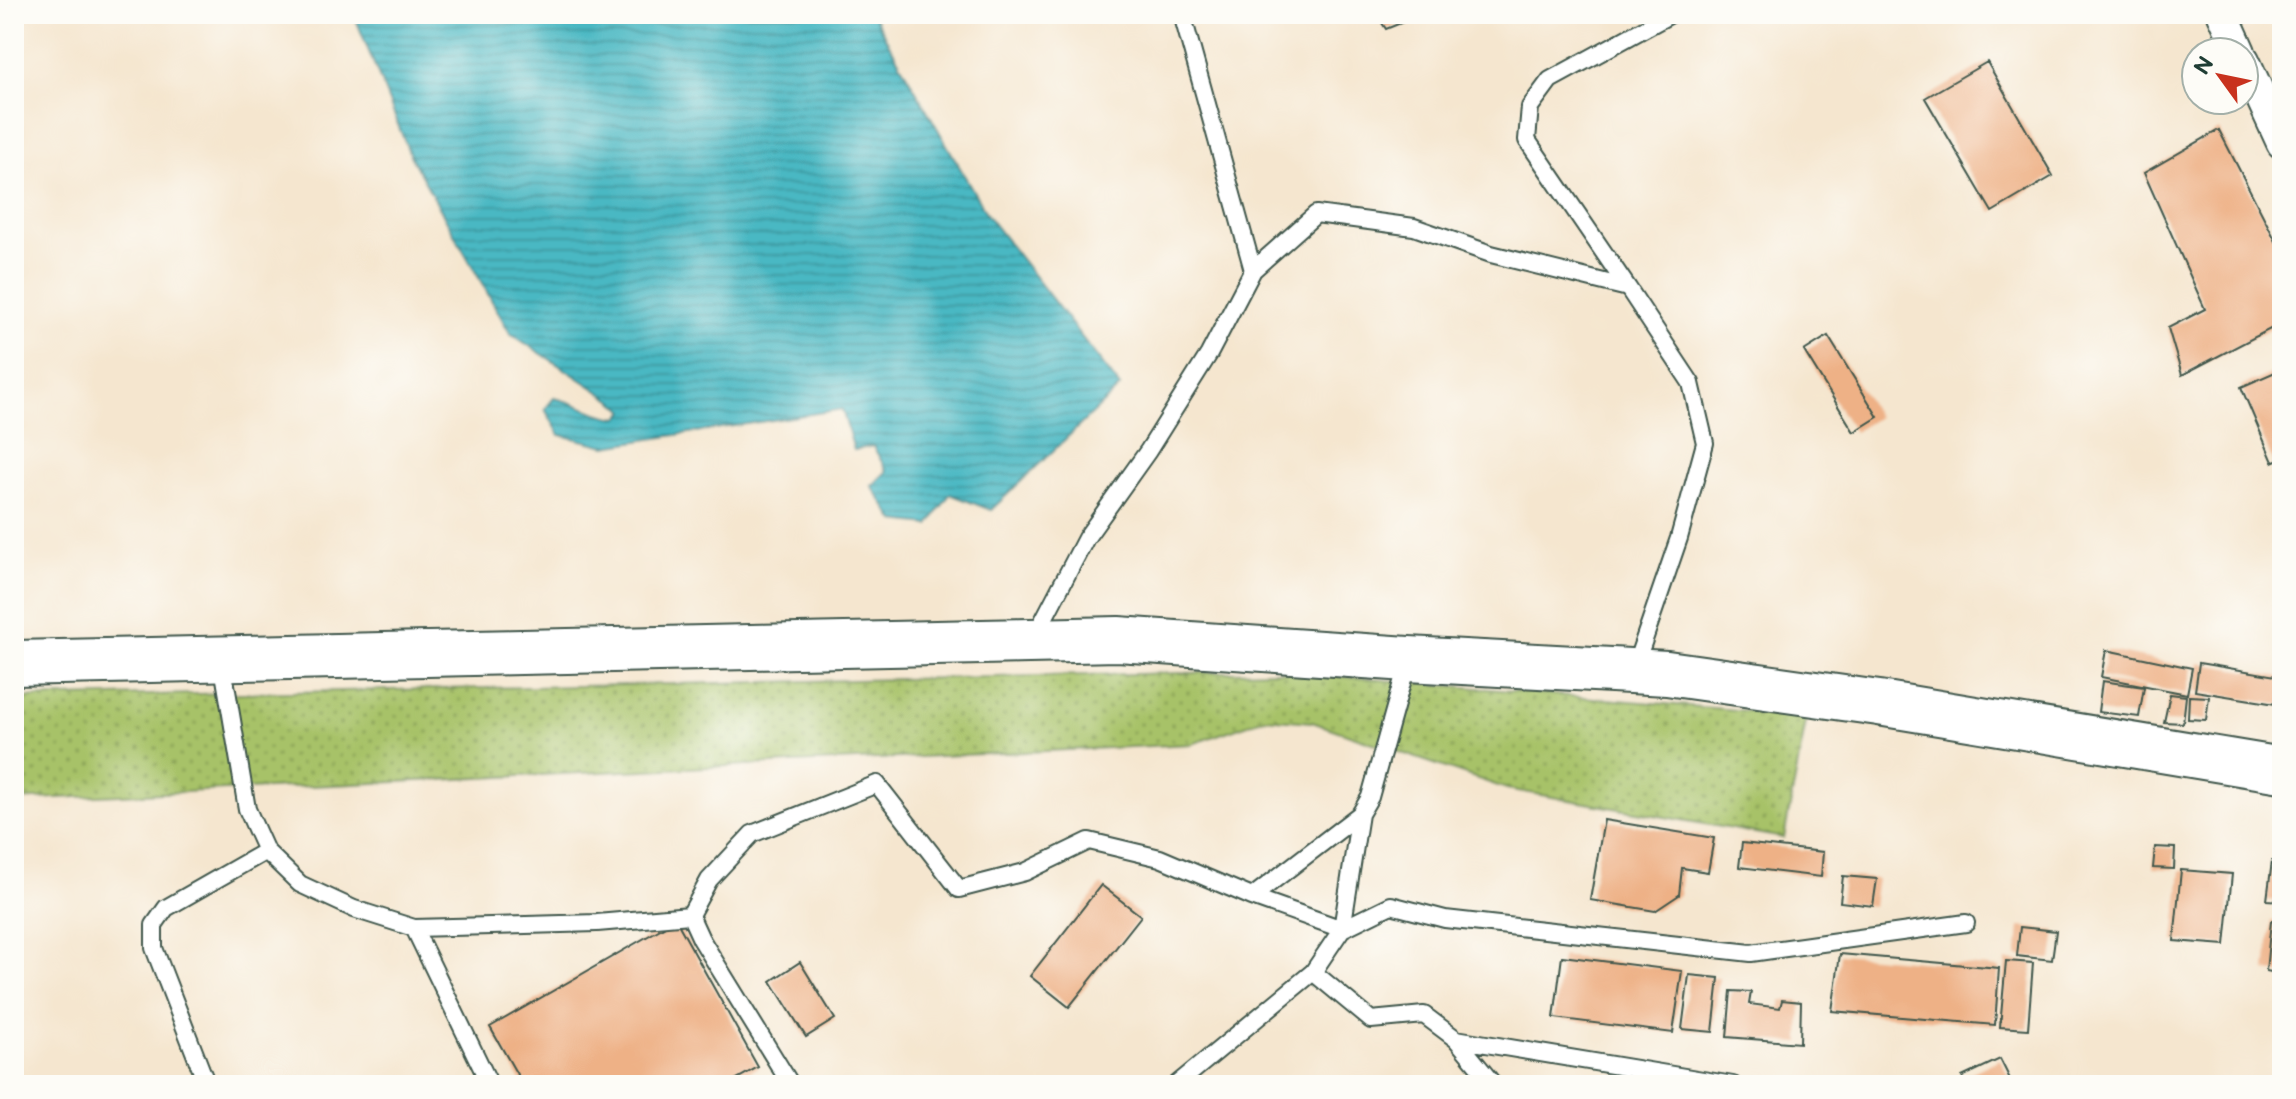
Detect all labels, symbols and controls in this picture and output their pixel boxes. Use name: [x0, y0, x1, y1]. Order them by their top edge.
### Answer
north arrow: [2180, 36, 2260, 116]
text: N: [2189, 52, 2220, 80]

